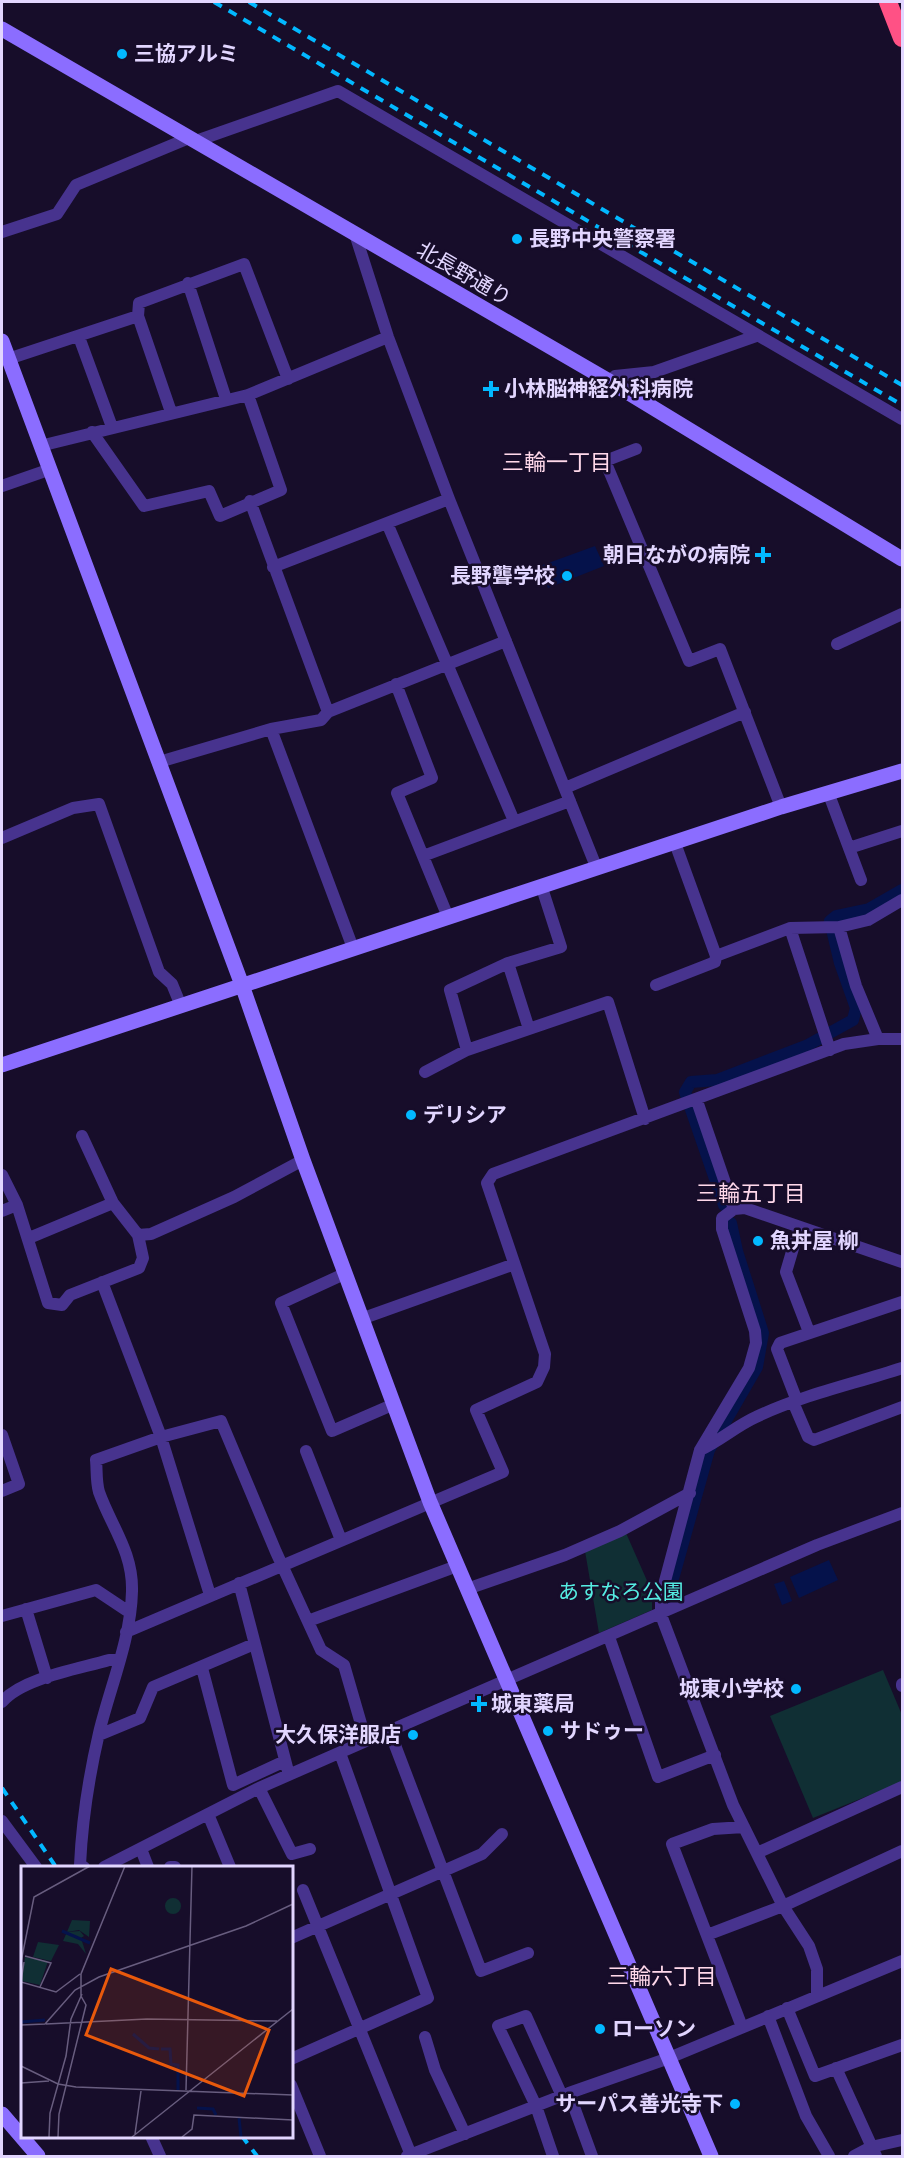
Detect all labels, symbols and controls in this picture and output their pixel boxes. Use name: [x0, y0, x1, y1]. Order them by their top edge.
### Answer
place label: 三協アルミ: [134, 40, 239, 65]
marker: 三協アルミ: [115, 47, 129, 61]
place label: 長野中央警察署: [529, 225, 676, 250]
marker: 長野中央警察署: [510, 232, 524, 246]
street label: 北長野通り: [413, 236, 516, 310]
place label: 小林脳神経外科病院: [504, 375, 693, 400]
marker: 小林脳神経外科病院: [482, 380, 500, 398]
district label: 三輪一丁目: [502, 448, 612, 474]
place label: 朝日ながの病院: [603, 541, 750, 566]
marker: 朝日ながの病院: [754, 546, 772, 564]
place label: 長野聾学校: [450, 562, 555, 587]
marker: 長野聾学校: [560, 569, 574, 583]
place label: デリシア: [423, 1101, 507, 1126]
marker: デリシア: [404, 1108, 418, 1122]
district label: 三輪五丁目: [696, 1179, 806, 1205]
place label: 魚丼屋 柳: [770, 1227, 859, 1252]
marker: 魚丼屋 柳: [751, 1234, 765, 1248]
park label: あすなろ公園: [558, 1578, 684, 1603]
place label: 城東小学校: [679, 1675, 784, 1700]
marker: 城東小学校: [789, 1682, 803, 1696]
place label: 城東薬局: [491, 1690, 575, 1715]
marker: 城東薬局: [472, 1697, 486, 1711]
place label: サドゥー: [560, 1717, 644, 1742]
place label: 大久保洋服店: [275, 1721, 401, 1746]
marker: サドゥー: [541, 1724, 555, 1738]
marker: 大久保洋服店: [406, 1728, 420, 1742]
inset map: [21, 1866, 292, 2137]
district label: 三輪六丁目: [607, 1962, 717, 1988]
place label: ローソン: [612, 2015, 696, 2040]
marker: ローソン: [593, 2022, 607, 2036]
place label: サーパス善光寺下: [555, 2090, 723, 2115]
marker: サーパス善光寺下: [728, 2097, 742, 2111]

